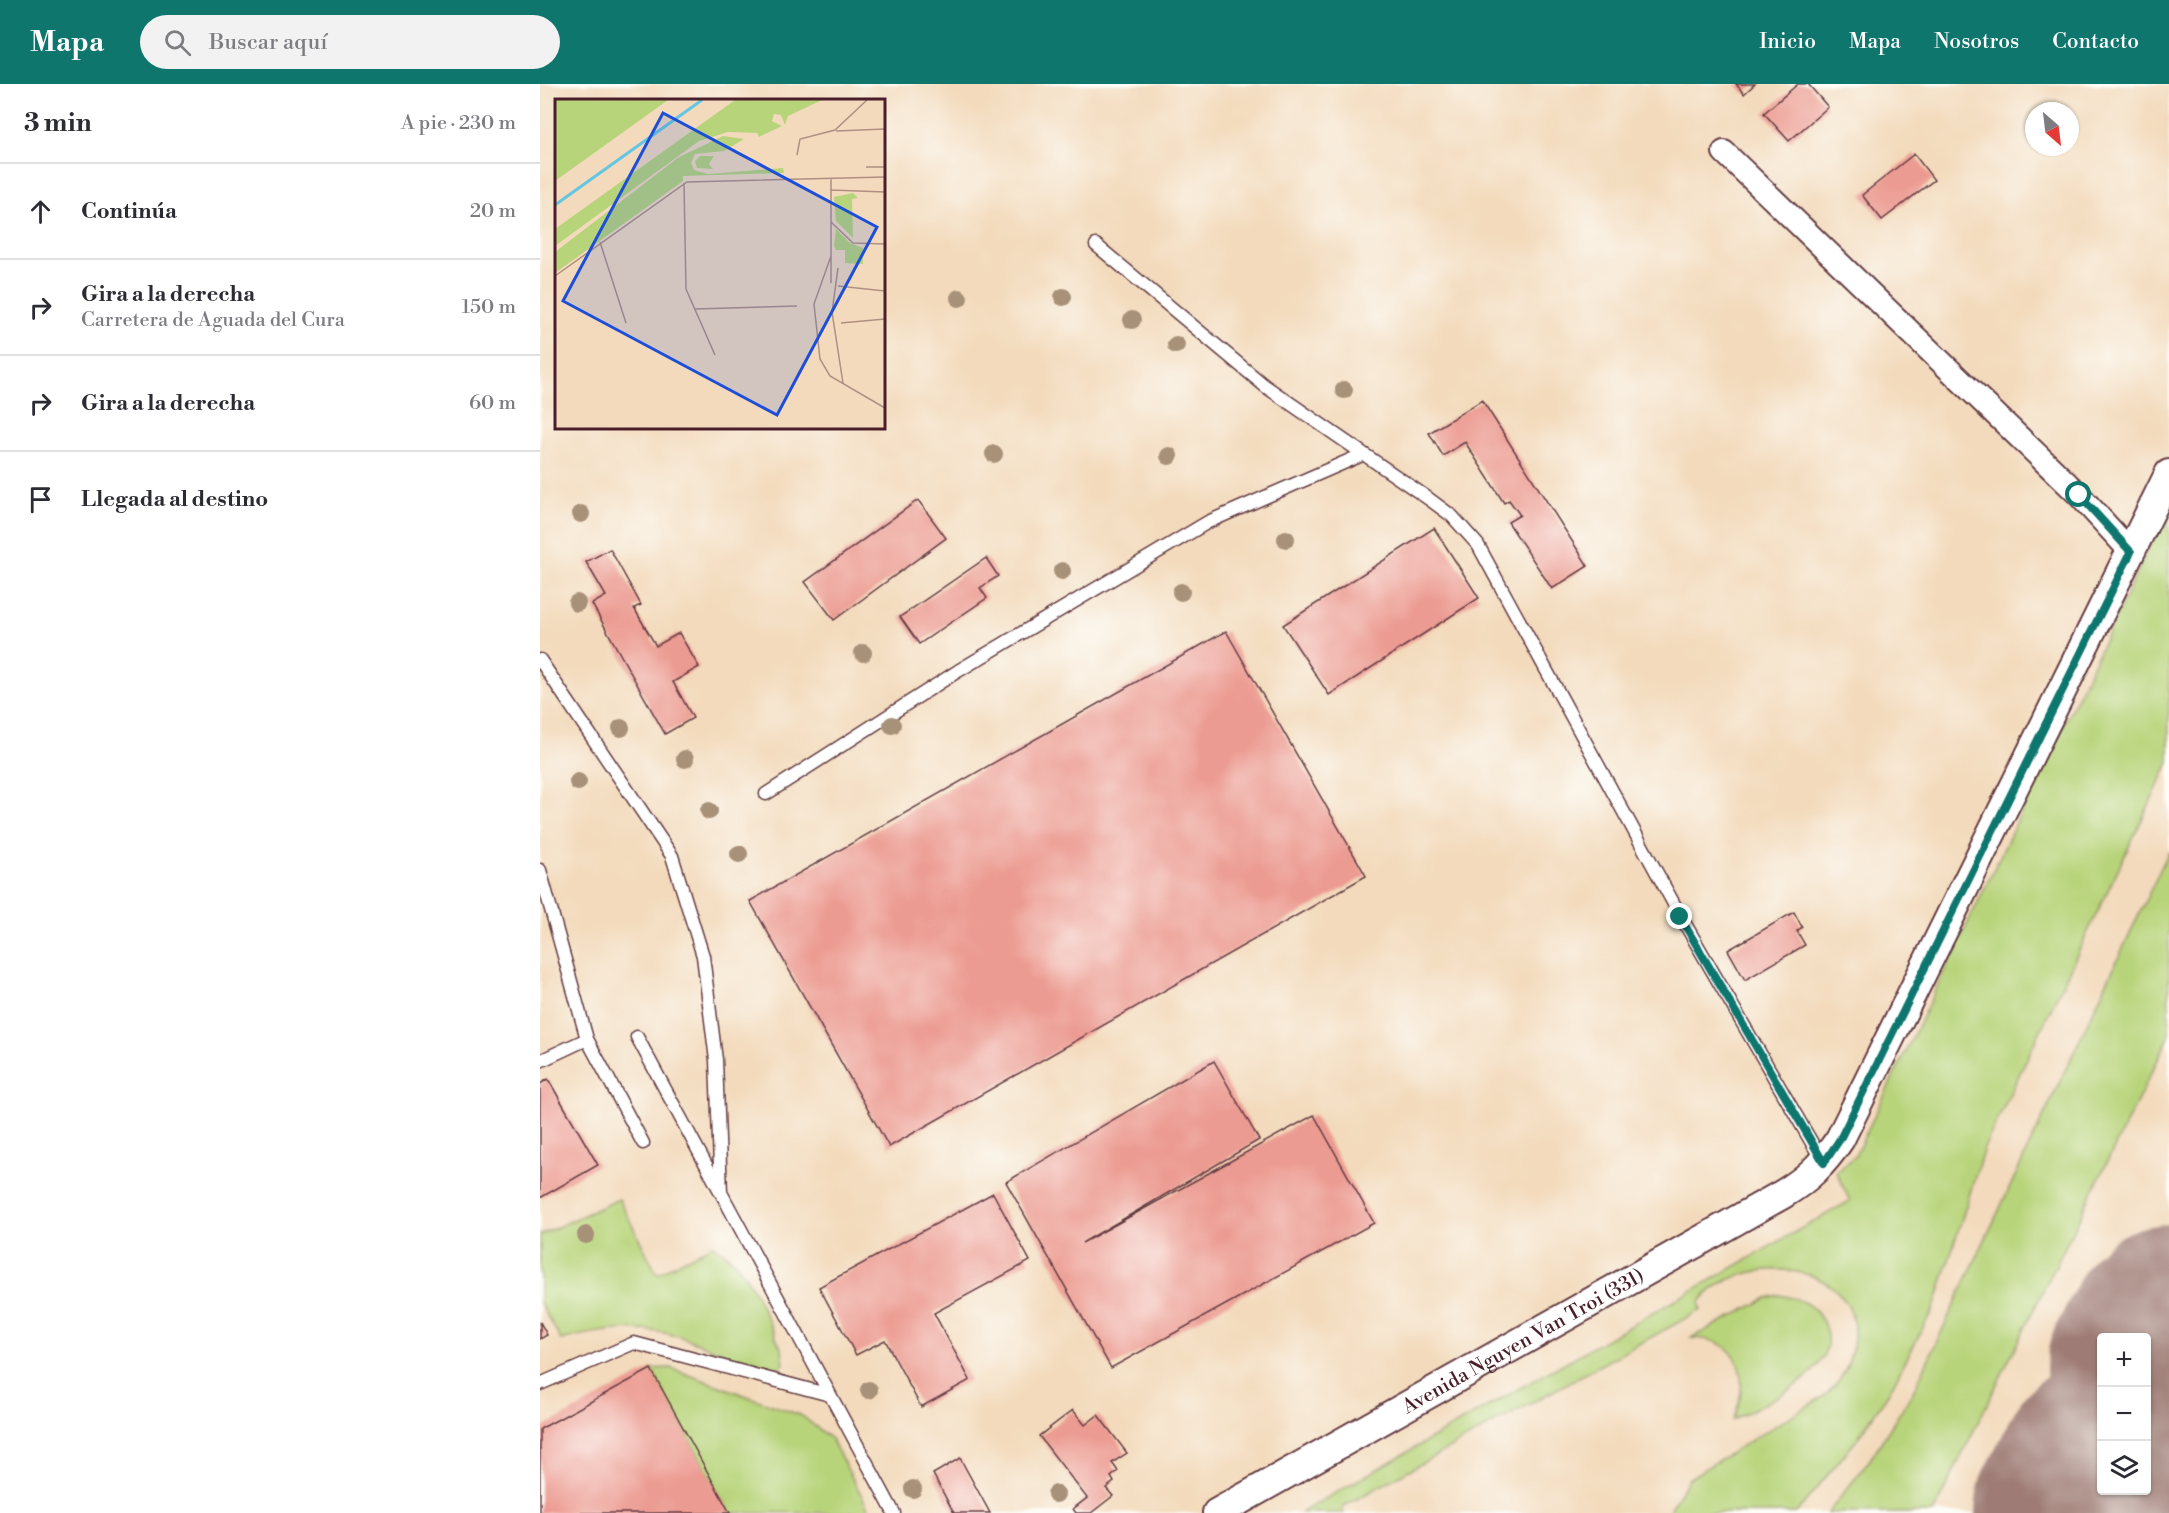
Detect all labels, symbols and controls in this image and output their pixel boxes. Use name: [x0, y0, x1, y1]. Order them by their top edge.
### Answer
search box: [140, 15, 560, 69]
text: Mapa: [30, 25, 104, 60]
icon: search: [161, 26, 194, 59]
text: Buscar aquí: [209, 29, 328, 56]
text: Inicio: [1759, 29, 1816, 55]
text: Mapa: [1849, 29, 1901, 55]
text: Nosotros: [1934, 29, 2019, 55]
text: Contacto: [2052, 29, 2139, 55]
inset map: [555, 99, 885, 429]
north arrow: [2025, 102, 2079, 156]
text: 3 min: [24, 107, 92, 139]
text: A pie · 230 m: [401, 111, 516, 136]
icon: ahead: [24, 195, 57, 228]
text: Continúa: [81, 198, 177, 225]
text: 20 m: [470, 199, 516, 224]
text: Gira a la derecha: [81, 281, 255, 308]
icon: right: [24, 291, 57, 324]
text: 150 m: [461, 295, 516, 320]
text: Carretera de Aguada del Cura: [81, 308, 345, 333]
icon: right: [24, 387, 57, 420]
text: Gira a la derecha: [81, 390, 255, 417]
text: 60 m: [469, 391, 516, 416]
route start: [2065, 481, 2091, 507]
icon: arrive: [24, 483, 57, 516]
text: Llegada al destino: [81, 486, 268, 513]
route end: [1666, 903, 1692, 929]
street label: Avenida Nguyen Van Troi (331): [1397, 1264, 1649, 1421]
map controls: [2097, 1333, 2151, 1495]
button: +: [2097, 1333, 2151, 1387]
button: −: [2097, 1387, 2151, 1441]
button: layers: [2097, 1441, 2151, 1495]

